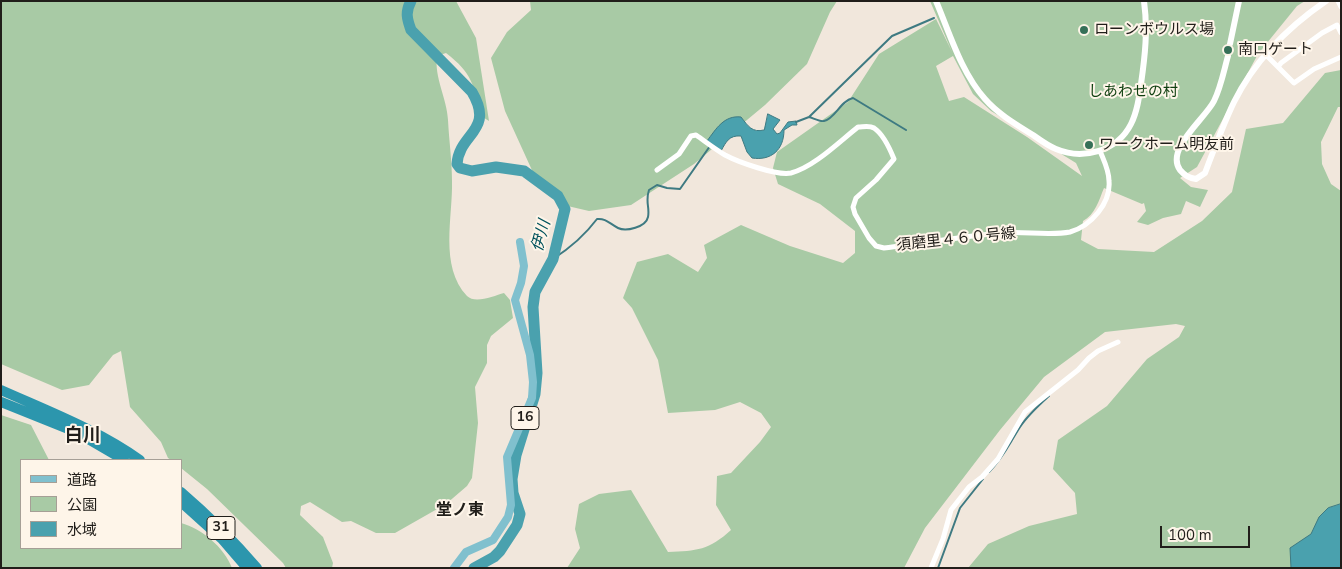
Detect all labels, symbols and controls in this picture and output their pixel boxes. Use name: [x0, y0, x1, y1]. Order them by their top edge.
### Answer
place label: ローンボウルス場: [1094, 21, 1214, 39]
marker: ローンボウルス場: [1078, 24, 1090, 36]
place label: 南口ゲート: [1238, 41, 1313, 59]
marker: 南口ゲート: [1222, 44, 1234, 56]
park label: しあわせの村: [1088, 83, 1178, 101]
place label: ワークホーム明友前: [1099, 136, 1234, 154]
marker: ワークホーム明友前: [1083, 139, 1095, 151]
water label: 伊川: [529, 218, 555, 254]
street label: 須磨里４６０号線: [895, 225, 1017, 255]
road number: 16: [511, 406, 539, 429]
district label: 白川: [65, 426, 101, 448]
legend: [20, 459, 182, 549]
text: 道路: [67, 470, 97, 490]
text: 公園: [67, 495, 97, 515]
district label: 堂ノ東: [436, 501, 484, 521]
road number: 31: [207, 516, 235, 540]
scale bar: [1162, 516, 1252, 548]
text: 水域: [67, 520, 97, 540]
text: 100 m: [1168, 525, 1212, 545]

